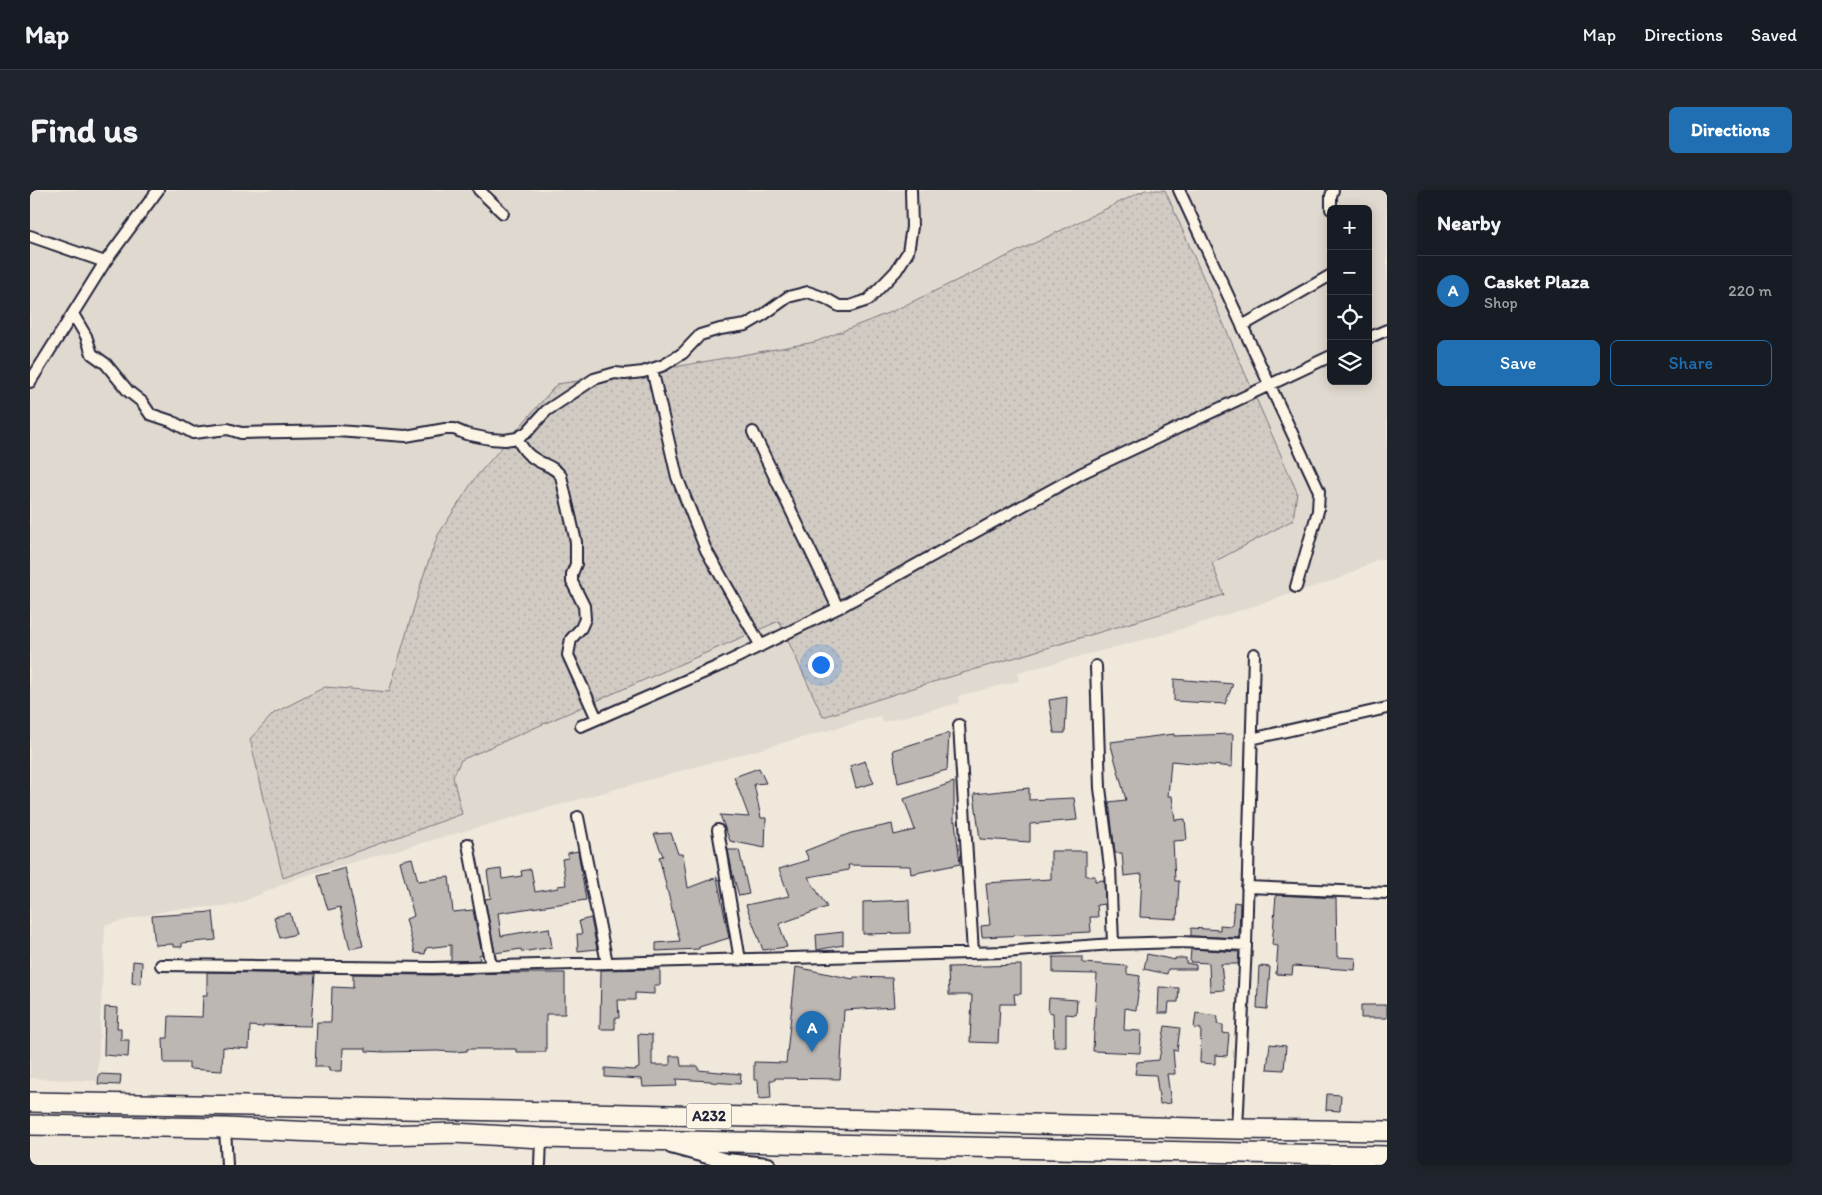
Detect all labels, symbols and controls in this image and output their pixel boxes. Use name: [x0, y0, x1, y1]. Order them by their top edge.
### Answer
text: Map: [25, 20, 69, 49]
text: Map: [1583, 24, 1616, 46]
text: Directions: [1644, 24, 1723, 46]
text: Saved: [1751, 24, 1797, 46]
button: Directions: [1669, 107, 1792, 153]
text: Find us: [30, 109, 138, 151]
map controls: [1327, 205, 1372, 385]
button: +: [1327, 205, 1372, 250]
text: Nearby: [1437, 210, 1501, 235]
button: −: [1327, 250, 1372, 295]
text: Casket Plaza: [1484, 270, 1589, 293]
text: A: [1448, 281, 1458, 300]
text: 220 m: [1728, 281, 1772, 300]
text: Shop: [1484, 293, 1518, 312]
button: locate: [1327, 295, 1372, 340]
button: layers: [1327, 340, 1372, 385]
button: Save: [1437, 340, 1600, 386]
button: Share: [1610, 340, 1772, 386]
your location: [808, 652, 834, 678]
pin: A: [796, 1011, 828, 1052]
road number: A232: [686, 1104, 732, 1128]

